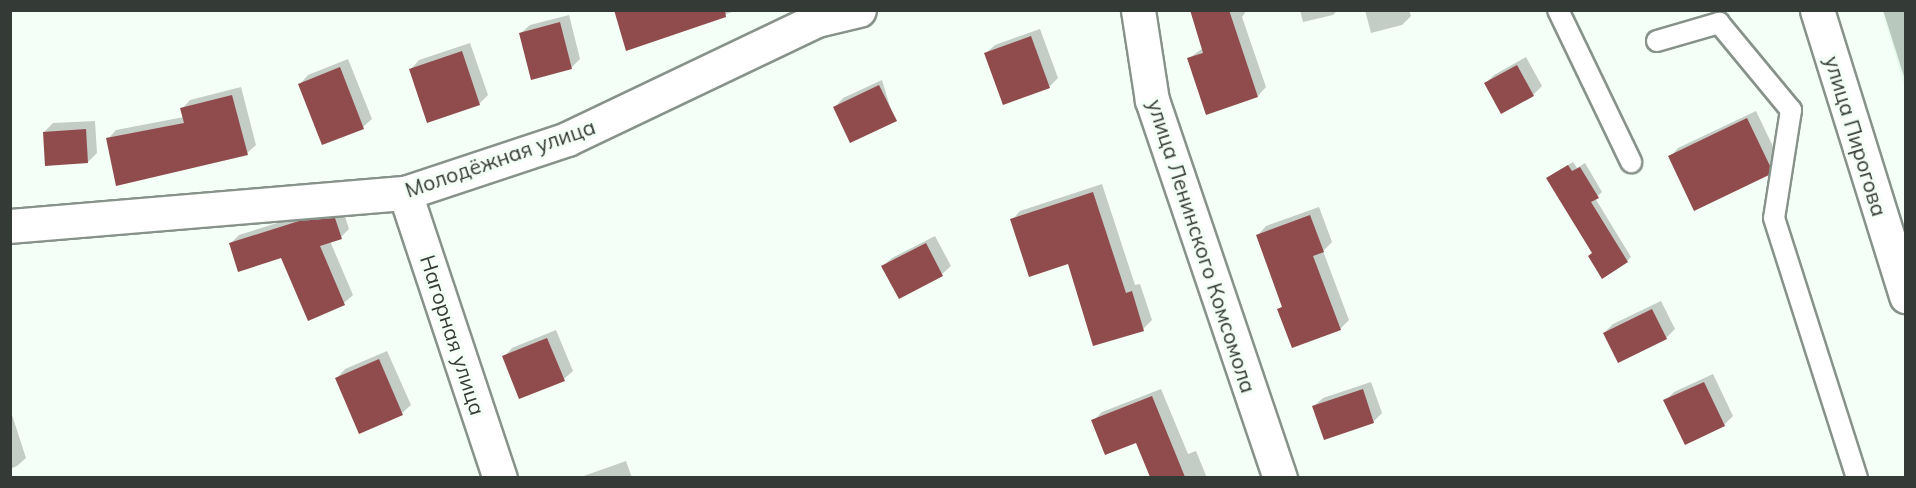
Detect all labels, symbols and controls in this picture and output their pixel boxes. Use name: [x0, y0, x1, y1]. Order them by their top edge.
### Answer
street label: улица Пирогова: [1820, 53, 1892, 219]
street label: улица Ленинского Комсомола: [1143, 96, 1261, 396]
street label: Молодёжная улица: [402, 114, 598, 202]
street label: Нагорная улица: [415, 252, 491, 418]

